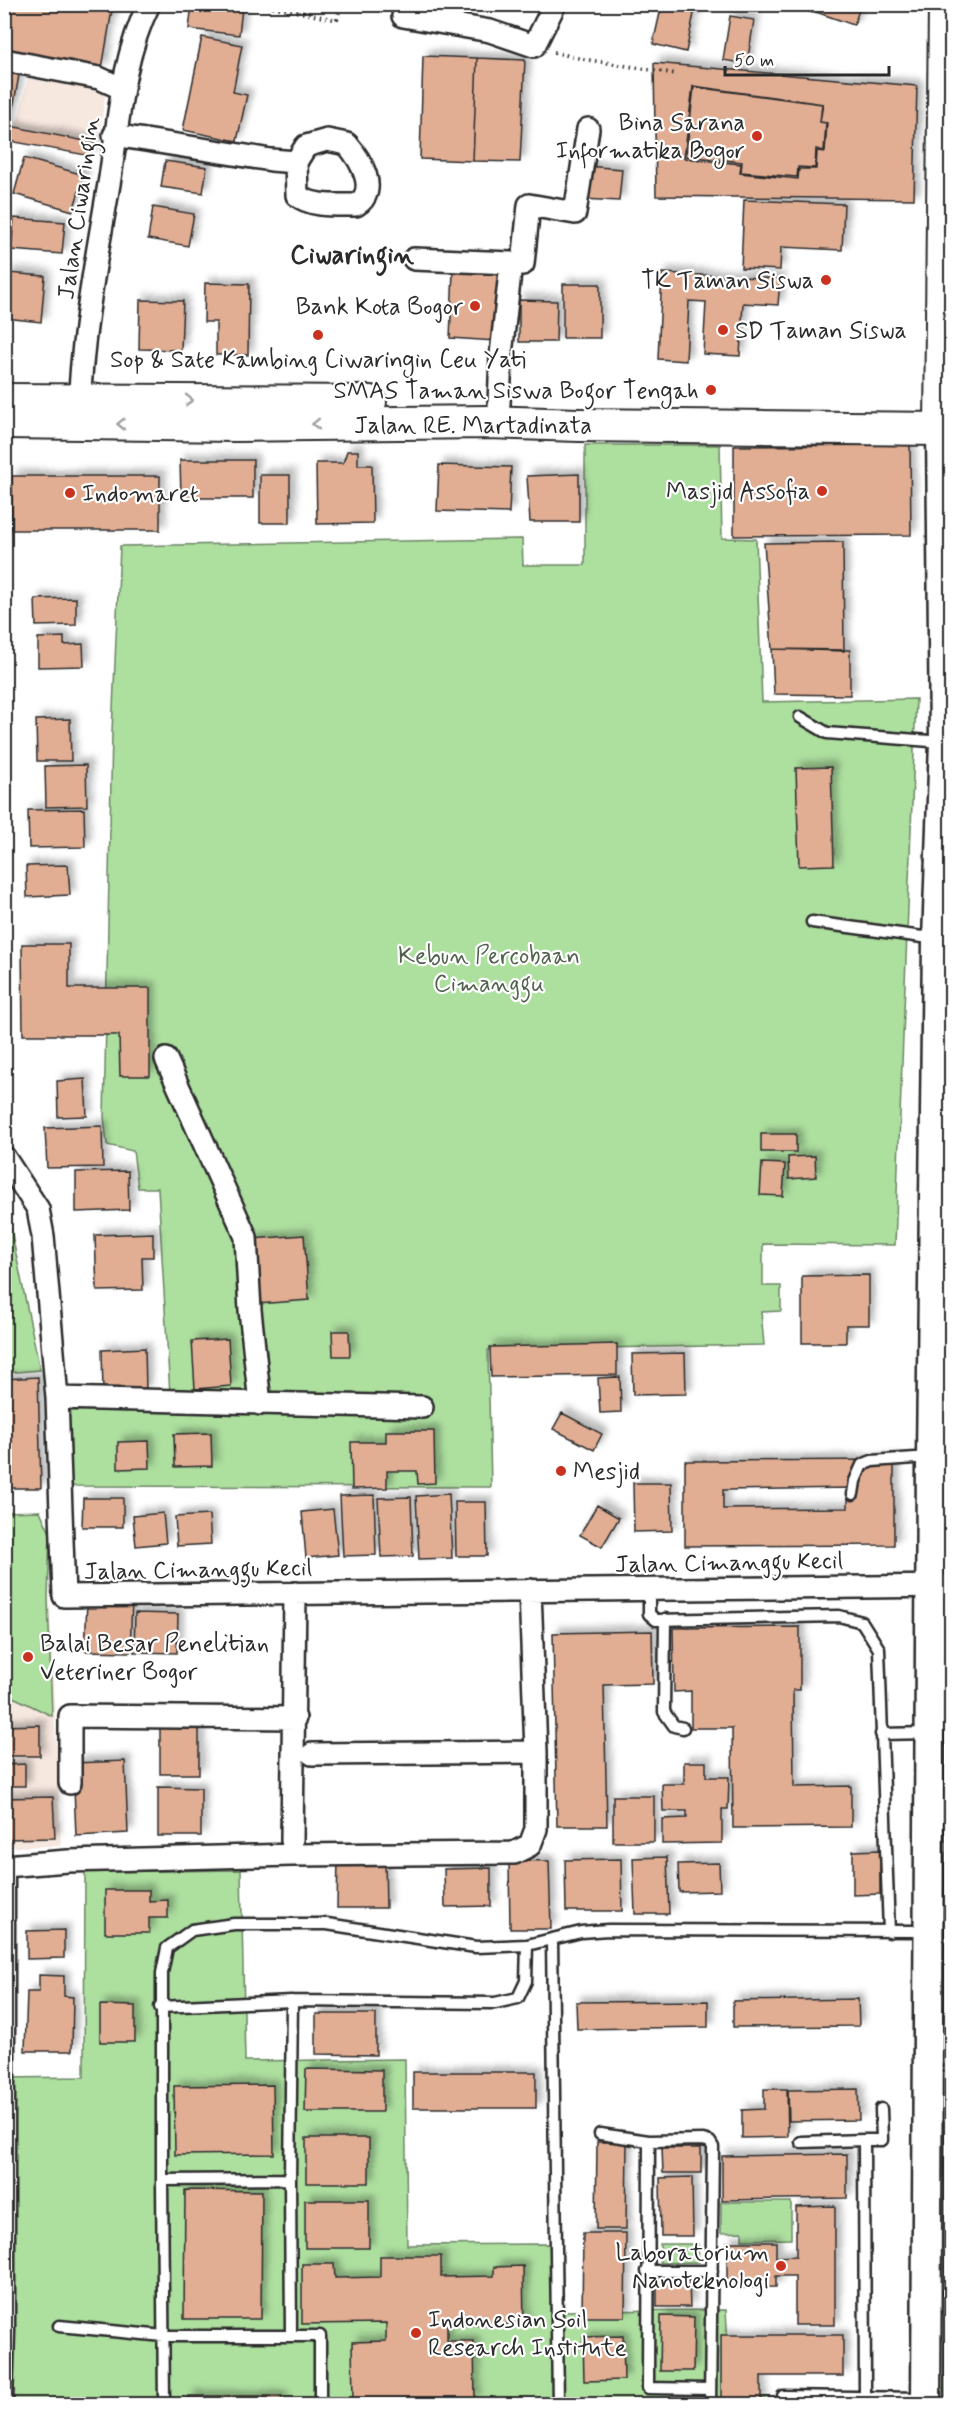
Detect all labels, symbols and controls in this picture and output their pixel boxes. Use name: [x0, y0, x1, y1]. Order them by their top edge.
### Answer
scale bar: [725, 39, 888, 77]
text: 50 m: [734, 49, 774, 73]
place label: Bina Sarana Informatika Bogor: [556, 108, 745, 169]
street label: Jalan Ciwaringin: [51, 115, 111, 302]
marker: Bina Sarana Informatika Bogor: [750, 129, 764, 143]
district label: Ciwaringin: [290, 239, 414, 276]
place label: TK Taman Siswa: [641, 266, 814, 297]
marker: TK Taman Siswa: [819, 273, 833, 287]
place label: Bank Kota Bogor: [296, 292, 463, 323]
marker: Bank Kota Bogor: [468, 299, 482, 313]
place label: SD Taman Siswa: [735, 316, 907, 347]
marker: SD Taman Siswa: [716, 323, 730, 337]
marker: Sop & Sate Kambing Ciwaringin Ceu Yati: [311, 328, 325, 342]
place label: Sop & Sate Kambing Ciwaringin Ceu Yati: [110, 345, 526, 378]
place label: SMAS Taman Siswa Bogor Tengah: [333, 376, 699, 410]
marker: SMAS Taman Siswa Bogor Tengah: [704, 383, 718, 397]
one-way arrow: [184, 394, 193, 406]
street label: Jalan RE. Martadinata: [354, 411, 592, 442]
one-way arrow: [116, 417, 125, 430]
one-way arrow: [311, 418, 320, 430]
place label: Masjid Assofia: [666, 477, 810, 508]
place label: Indomaret: [82, 479, 199, 510]
marker: Masjid Assofia: [815, 484, 829, 498]
marker: Indomaret: [63, 486, 77, 500]
park label: Kebun Percobaan Cimanggu: [398, 941, 580, 1003]
place label: Mesjid: [573, 1457, 640, 1488]
marker: Mesjid: [554, 1464, 568, 1478]
street label: Jalan Cimanggu Kecil: [615, 1546, 844, 1584]
street label: Jalan Cimanggu Kecil: [84, 1553, 313, 1591]
place label: Balai Besar Penelitian Veteriner Bogor: [40, 1629, 269, 1688]
marker: Balai Besar Penelitian Veteriner Bogor: [21, 1650, 35, 1664]
place label: Laboratorium Nanoteknologi: [615, 2238, 769, 2297]
marker: Laboratorium Nanoteknologi: [774, 2259, 788, 2273]
place label: Indonesian Soil Research Institute: [428, 2305, 626, 2364]
marker: Indonesian Soil Research Institute: [409, 2326, 423, 2340]

